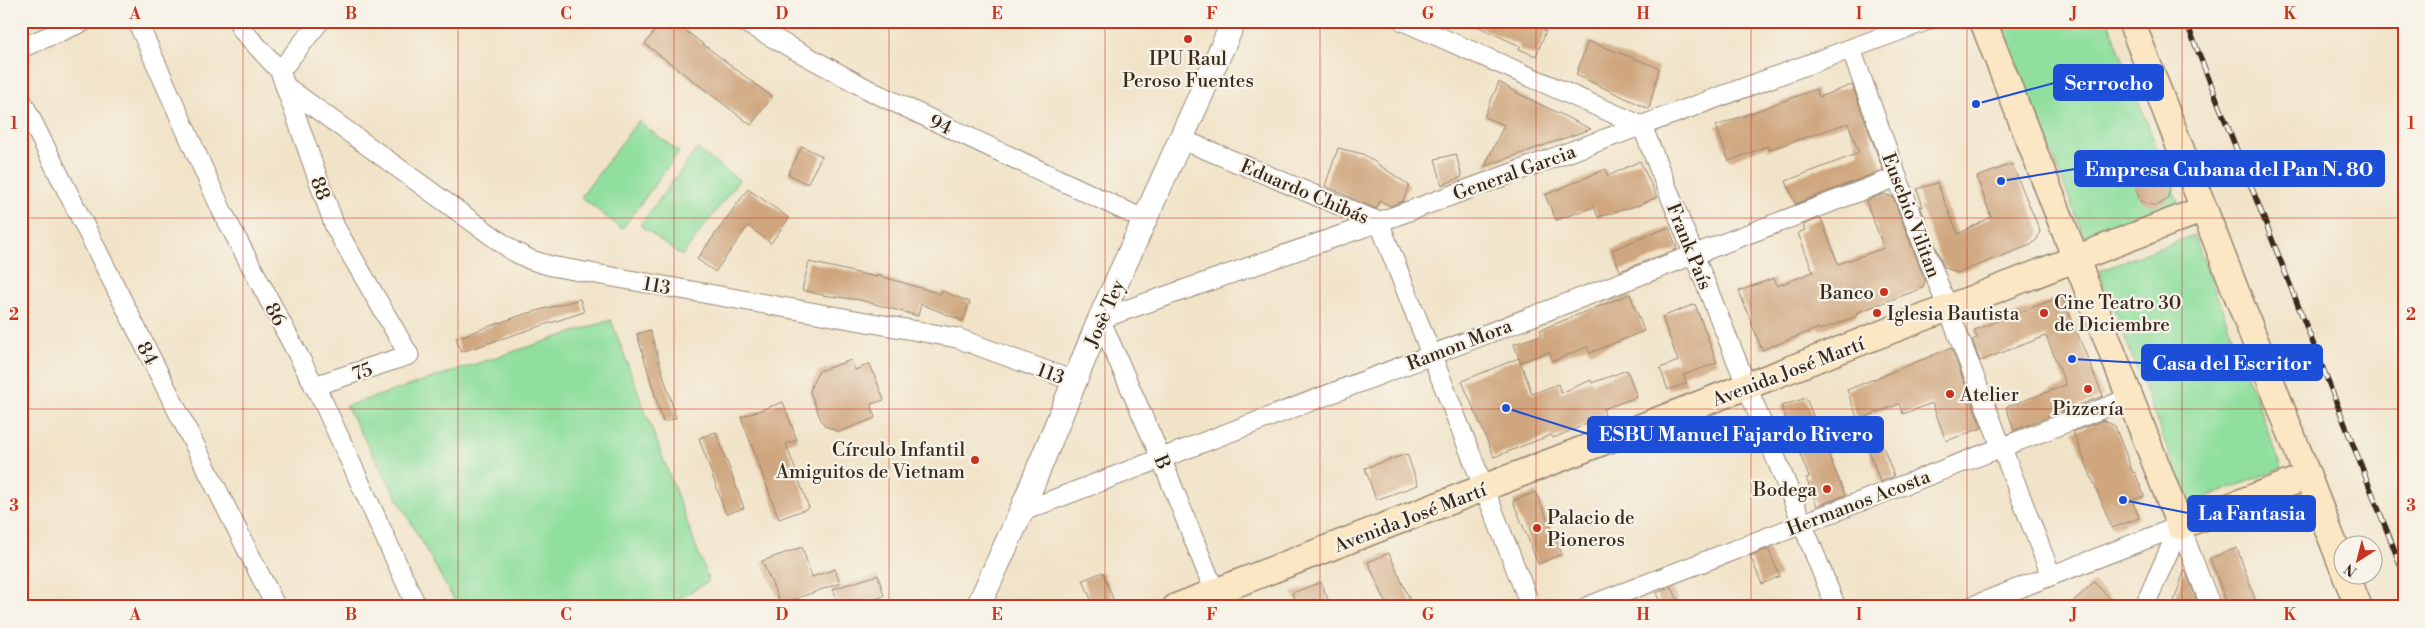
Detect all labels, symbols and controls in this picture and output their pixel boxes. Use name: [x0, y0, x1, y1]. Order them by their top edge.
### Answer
text: A: [128, 4, 141, 24]
text: B: [345, 4, 357, 24]
text: C: [560, 4, 572, 24]
text: D: [776, 4, 789, 24]
text: E: [991, 4, 1003, 24]
text: F: [1206, 4, 1218, 24]
text: G: [1422, 4, 1435, 24]
text: H: [1636, 4, 1650, 24]
text: I: [1856, 4, 1862, 24]
text: J: [2069, 4, 2077, 24]
text: K: [2284, 4, 2298, 24]
marker: IPU Raul Peroso Fuentes: [1182, 33, 1194, 45]
place label: IPU Raul Peroso Fuentes: [1122, 47, 1254, 93]
callout: Serrocho: [2054, 65, 2163, 100]
text: Serrocho: [2065, 72, 2153, 97]
street label: 94: [925, 109, 956, 141]
text: 1: [10, 114, 18, 134]
text: 1: [2407, 114, 2415, 134]
street label: General Garcia: [1450, 139, 1579, 206]
street label: Eusebio Vilitan: [1876, 149, 1946, 281]
callout: Empresa Cubana del Pan N. 80: [2075, 151, 2384, 186]
street label: Eduardo Chibás: [1237, 154, 1372, 230]
text: Empresa Cubana del Pan N. 80: [2085, 158, 2373, 183]
street label: 88: [305, 173, 335, 203]
street label: Frank País: [1661, 200, 1717, 293]
street label: 113: [641, 272, 672, 300]
street label: Josè Tey: [1079, 275, 1131, 352]
place label: Banco: [1818, 281, 1874, 305]
marker: Banco: [1878, 286, 1890, 298]
place label: Cine Teatro 30 de Diciembre: [2054, 291, 2181, 337]
street label: 86: [259, 299, 291, 330]
place label: Iglesia Bautista: [1887, 302, 2020, 326]
text: 2: [9, 305, 19, 325]
text: 2: [2406, 305, 2416, 325]
marker: Iglesia Bautista: [1871, 307, 1883, 319]
marker: Cine Teatro 30 de Diciembre: [2038, 307, 2050, 319]
street label: Ramon Mora: [1403, 314, 1516, 376]
street label: Avenida José Martí: [1708, 332, 1869, 412]
street label: 84: [131, 338, 163, 369]
callout: Casa del Escritor: [2142, 345, 2322, 380]
text: Casa del Escritor: [2152, 352, 2312, 377]
street label: 75: [349, 357, 376, 386]
street label: 113: [1034, 358, 1068, 390]
place label: Atelier: [1959, 383, 2019, 407]
marker: Pizzería: [2082, 383, 2094, 395]
marker: Atelier: [1944, 388, 1956, 400]
place label: Pizzería: [2052, 397, 2124, 421]
callout: ESBU Manuel Fajardo Rivero: [1588, 417, 1883, 452]
text: ESBU Manuel Fajardo Rivero: [1599, 423, 1873, 448]
place label: Círculo Infantil Amiguitos de Vietnam: [775, 438, 965, 484]
street label: B: [1148, 451, 1176, 473]
marker: Círculo Infantil Amiguitos de Vietnam: [969, 454, 981, 466]
street label: Hermanos Acosta: [1783, 464, 1934, 541]
street label: Avenida José Martí: [1330, 478, 1491, 558]
place label: Bodega: [1752, 478, 1817, 502]
marker: Bodega: [1821, 483, 1833, 495]
text: 3: [9, 496, 19, 516]
callout: La Fantasia: [2188, 496, 2315, 531]
text: 3: [2406, 496, 2416, 516]
text: La Fantasia: [2198, 502, 2306, 527]
place label: Palacio de Pioneros: [1547, 506, 1635, 552]
marker: Palacio de Pioneros: [1531, 522, 1543, 534]
north arrow: [2332, 536, 2382, 586]
text: N: [2341, 559, 2361, 580]
text: A: [128, 605, 141, 625]
text: B: [345, 605, 357, 625]
text: C: [560, 605, 572, 625]
text: D: [776, 605, 789, 625]
text: E: [991, 605, 1003, 625]
text: F: [1206, 605, 1218, 625]
text: G: [1422, 605, 1435, 625]
text: H: [1636, 605, 1650, 625]
text: I: [1856, 605, 1862, 625]
text: J: [2069, 605, 2077, 625]
text: K: [2284, 605, 2298, 625]

